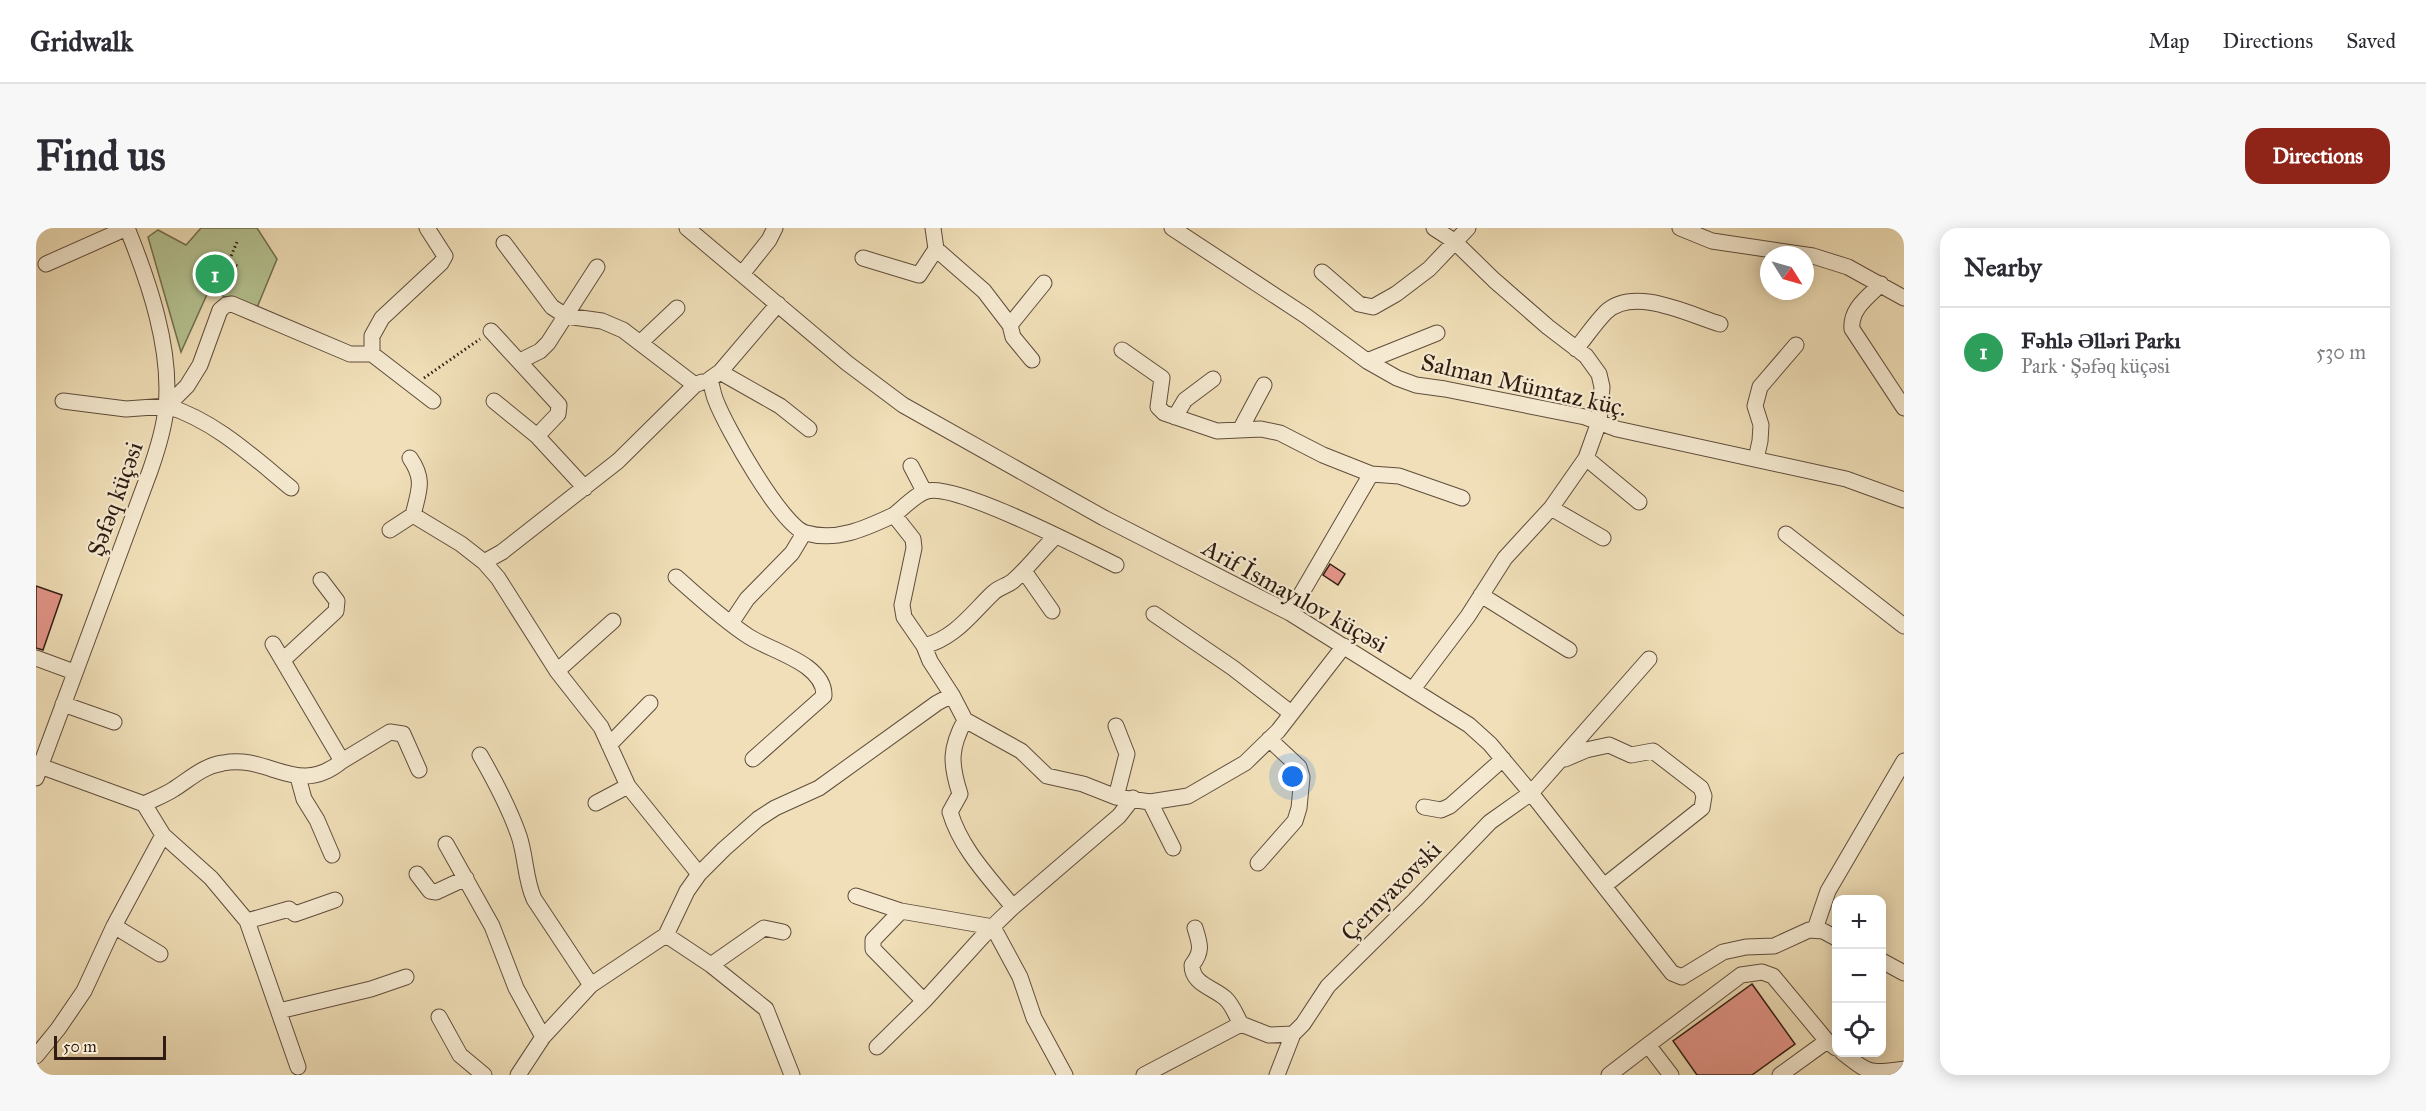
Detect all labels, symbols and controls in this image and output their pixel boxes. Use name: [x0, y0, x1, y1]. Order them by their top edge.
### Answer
text: Gridwalk: [30, 24, 133, 59]
text: Map: [2149, 28, 2190, 54]
text: Directions: [2223, 28, 2313, 54]
text: Saved: [2346, 28, 2396, 54]
button: Directions: [2245, 128, 2390, 184]
text: Find us: [36, 130, 166, 182]
north arrow: [1760, 246, 1814, 300]
text: Nearby: [1964, 251, 2042, 283]
pin: 1: [196, 252, 234, 296]
text: Fəhlə Əlləri Parkı: [2021, 327, 2181, 354]
text: 1: [1980, 340, 1987, 364]
text: 530 m: [2316, 340, 2366, 364]
street label: Salman Mümtaz küç.: [1418, 347, 1630, 423]
text: Park · Şəfəq küçəsi: [2021, 354, 2170, 378]
street label: Şəfəq küçəsi: [80, 437, 150, 560]
street label: Arif İsmayılov küçəsi: [1196, 532, 1393, 660]
your location: [1278, 762, 1307, 791]
street label: Çernyaxovski: [1335, 834, 1448, 947]
map controls: [1832, 895, 1886, 1057]
button: +: [1832, 895, 1886, 949]
button: −: [1832, 949, 1886, 1003]
button: locate: [1832, 1003, 1886, 1057]
scale bar: [54, 1033, 166, 1060]
text: 50 m: [63, 1037, 97, 1056]

